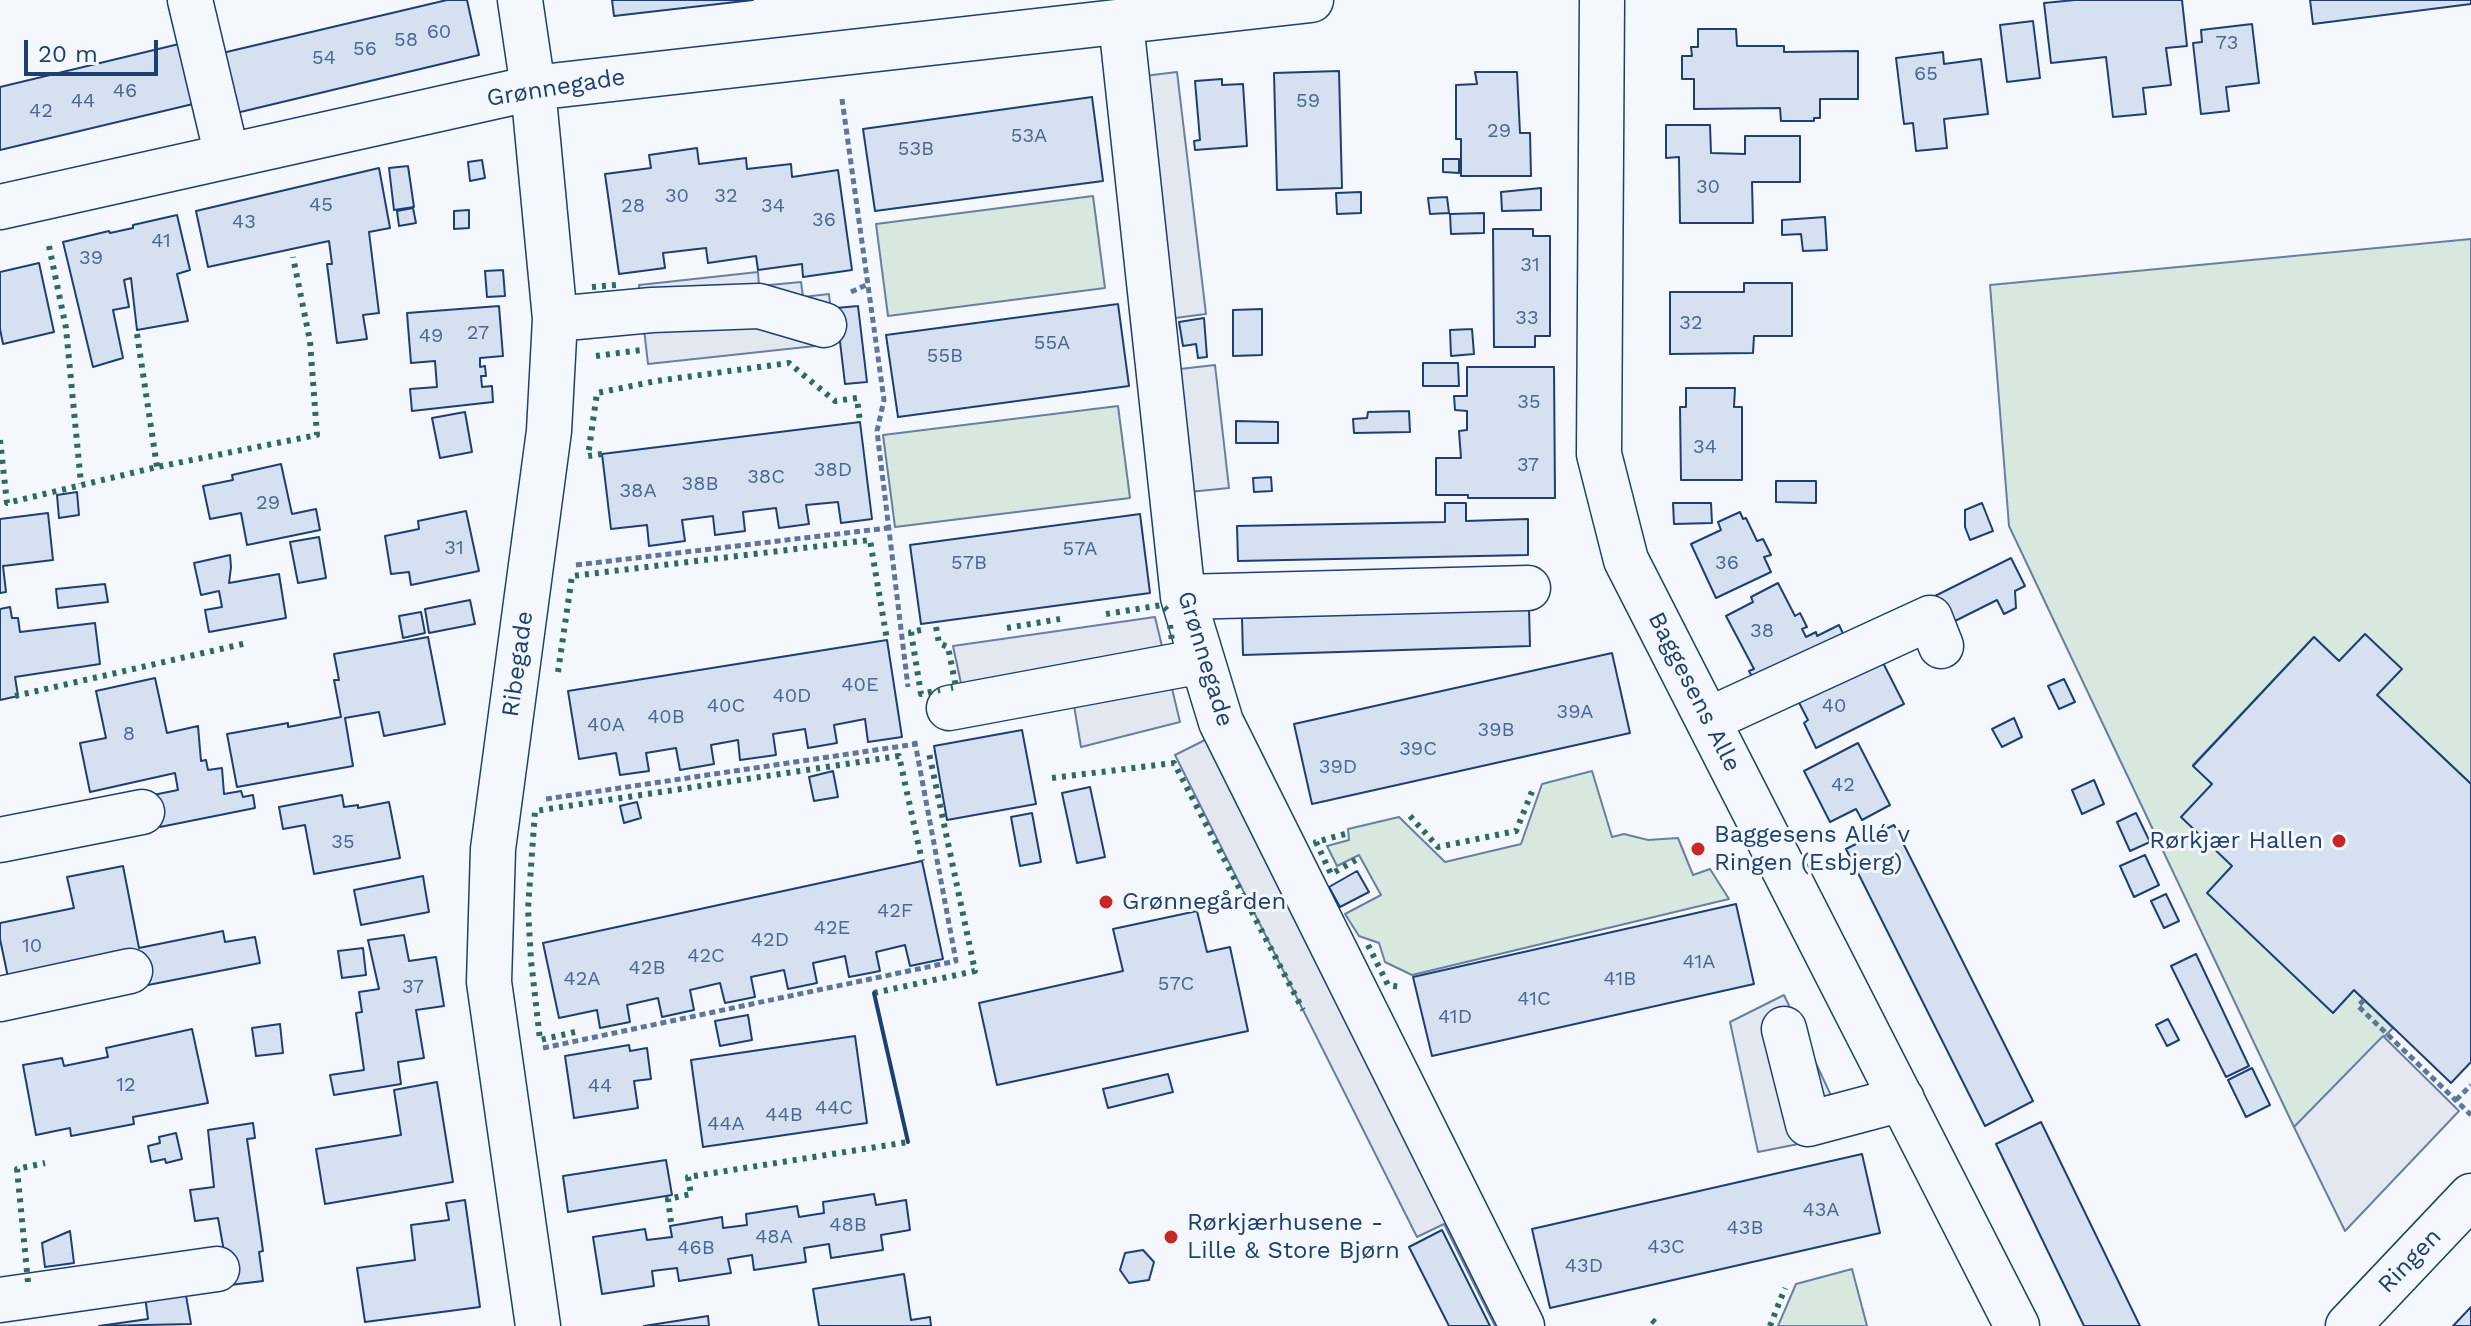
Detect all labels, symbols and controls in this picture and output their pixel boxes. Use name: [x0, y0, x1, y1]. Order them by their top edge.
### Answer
house number: 60: [427, 20, 451, 44]
scale bar: [28, 24, 162, 74]
house number: 58: [394, 28, 418, 52]
house number: 73: [2216, 31, 2238, 55]
house number: 56: [353, 37, 377, 61]
text: 20 m: [38, 40, 98, 68]
house number: 54: [312, 46, 336, 70]
house number: 65: [1914, 62, 1938, 86]
street label: Grønnegade: [485, 63, 627, 113]
house number: 46: [113, 79, 137, 103]
house number: 44: [71, 89, 95, 113]
house number: 59: [1296, 89, 1320, 113]
house number: 42: [29, 99, 53, 123]
house number: 29: [1487, 119, 1511, 143]
house number: 53A: [1011, 124, 1047, 148]
house number: 53B: [898, 137, 934, 161]
house number: 30: [1696, 175, 1720, 199]
house number: 30: [665, 184, 689, 208]
house number: 32: [714, 184, 738, 208]
house number: 45: [309, 193, 333, 217]
house number: 28: [621, 194, 645, 218]
house number: 34: [761, 194, 785, 218]
house number: 36: [812, 208, 836, 232]
house number: 43: [232, 210, 256, 234]
house number: 41: [151, 229, 171, 253]
house number: 39: [79, 246, 103, 270]
house number: 31: [1520, 253, 1540, 277]
house number: 33: [1515, 306, 1539, 330]
house number: 32: [1679, 311, 1703, 335]
house number: 27: [467, 321, 489, 345]
house number: 49: [419, 324, 443, 348]
house number: 55A: [1034, 331, 1070, 355]
house number: 55B: [927, 344, 963, 368]
house number: 35: [1517, 390, 1541, 414]
house number: 34: [1693, 435, 1717, 459]
house number: 37: [1517, 453, 1539, 477]
house number: 38D: [814, 458, 852, 482]
house number: 38C: [747, 465, 785, 489]
house number: 38B: [681, 472, 719, 496]
house number: 38A: [619, 479, 657, 503]
house number: 29: [256, 491, 280, 515]
house number: 31: [444, 536, 464, 560]
house number: 57A: [1063, 537, 1097, 561]
house number: 57B: [951, 551, 987, 575]
house number: 36: [1715, 551, 1739, 575]
street label: Grønnegade: [1171, 588, 1239, 730]
street label: Baggesens Alle: [1641, 607, 1747, 777]
street label: Ribegade: [496, 609, 540, 719]
house number: 38: [1750, 619, 1774, 643]
house number: 40E: [841, 673, 879, 697]
house number: 40D: [772, 684, 812, 708]
house number: 40C: [707, 694, 745, 718]
house number: 40: [1822, 694, 1846, 718]
house number: 39A: [1557, 700, 1593, 724]
house number: 40B: [647, 705, 685, 729]
house number: 40A: [587, 713, 625, 737]
house number: 39B: [1477, 718, 1515, 742]
house number: 8: [123, 722, 135, 746]
house number: 39C: [1399, 737, 1437, 761]
house number: 39D: [1319, 755, 1357, 779]
house number: 42: [1831, 773, 1855, 797]
place label: Baggesens Allé v Ringen (Esbjerg): [1714, 821, 1910, 877]
place label: Rørkjær Hallen: [2149, 827, 2323, 855]
house number: 35: [331, 830, 355, 854]
marker: Rørkjær Hallen: [2330, 832, 2348, 850]
marker: Baggesens Allé v Ringen (Esbjerg): [1689, 840, 1707, 858]
place label: Grønnegården: [1122, 888, 1286, 916]
marker: Grønnegården: [1097, 893, 1115, 911]
house number: 42F: [877, 899, 913, 923]
house number: 42E: [814, 916, 850, 940]
house number: 42D: [751, 928, 789, 952]
house number: 10: [22, 934, 42, 958]
house number: 42C: [687, 944, 725, 968]
house number: 41A: [1683, 950, 1715, 974]
house number: 42B: [629, 956, 665, 980]
house number: 42A: [563, 967, 601, 991]
house number: 41B: [1604, 967, 1636, 991]
house number: 57C: [1158, 972, 1194, 996]
house number: 37: [402, 975, 424, 999]
house number: 41C: [1517, 987, 1551, 1011]
house number: 41D: [1438, 1005, 1472, 1029]
house number: 12: [116, 1073, 136, 1097]
house number: 44: [588, 1074, 612, 1098]
house number: 44C: [815, 1096, 853, 1120]
house number: 44B: [765, 1103, 803, 1127]
house number: 44A: [707, 1112, 745, 1136]
house number: 43A: [1802, 1198, 1840, 1222]
place label: Rørkjærhusene - Lille & Store Bjørn: [1187, 1209, 1400, 1265]
house number: 48B: [829, 1213, 867, 1237]
house number: 43B: [1727, 1216, 1763, 1240]
street label: Ringen: [2372, 1223, 2448, 1299]
house number: 48A: [755, 1225, 793, 1249]
marker: Rørkjærhusene - Lille & Store Bjørn: [1162, 1228, 1180, 1246]
house number: 43C: [1647, 1235, 1685, 1259]
house number: 46B: [677, 1236, 715, 1260]
house number: 43D: [1565, 1254, 1603, 1278]

